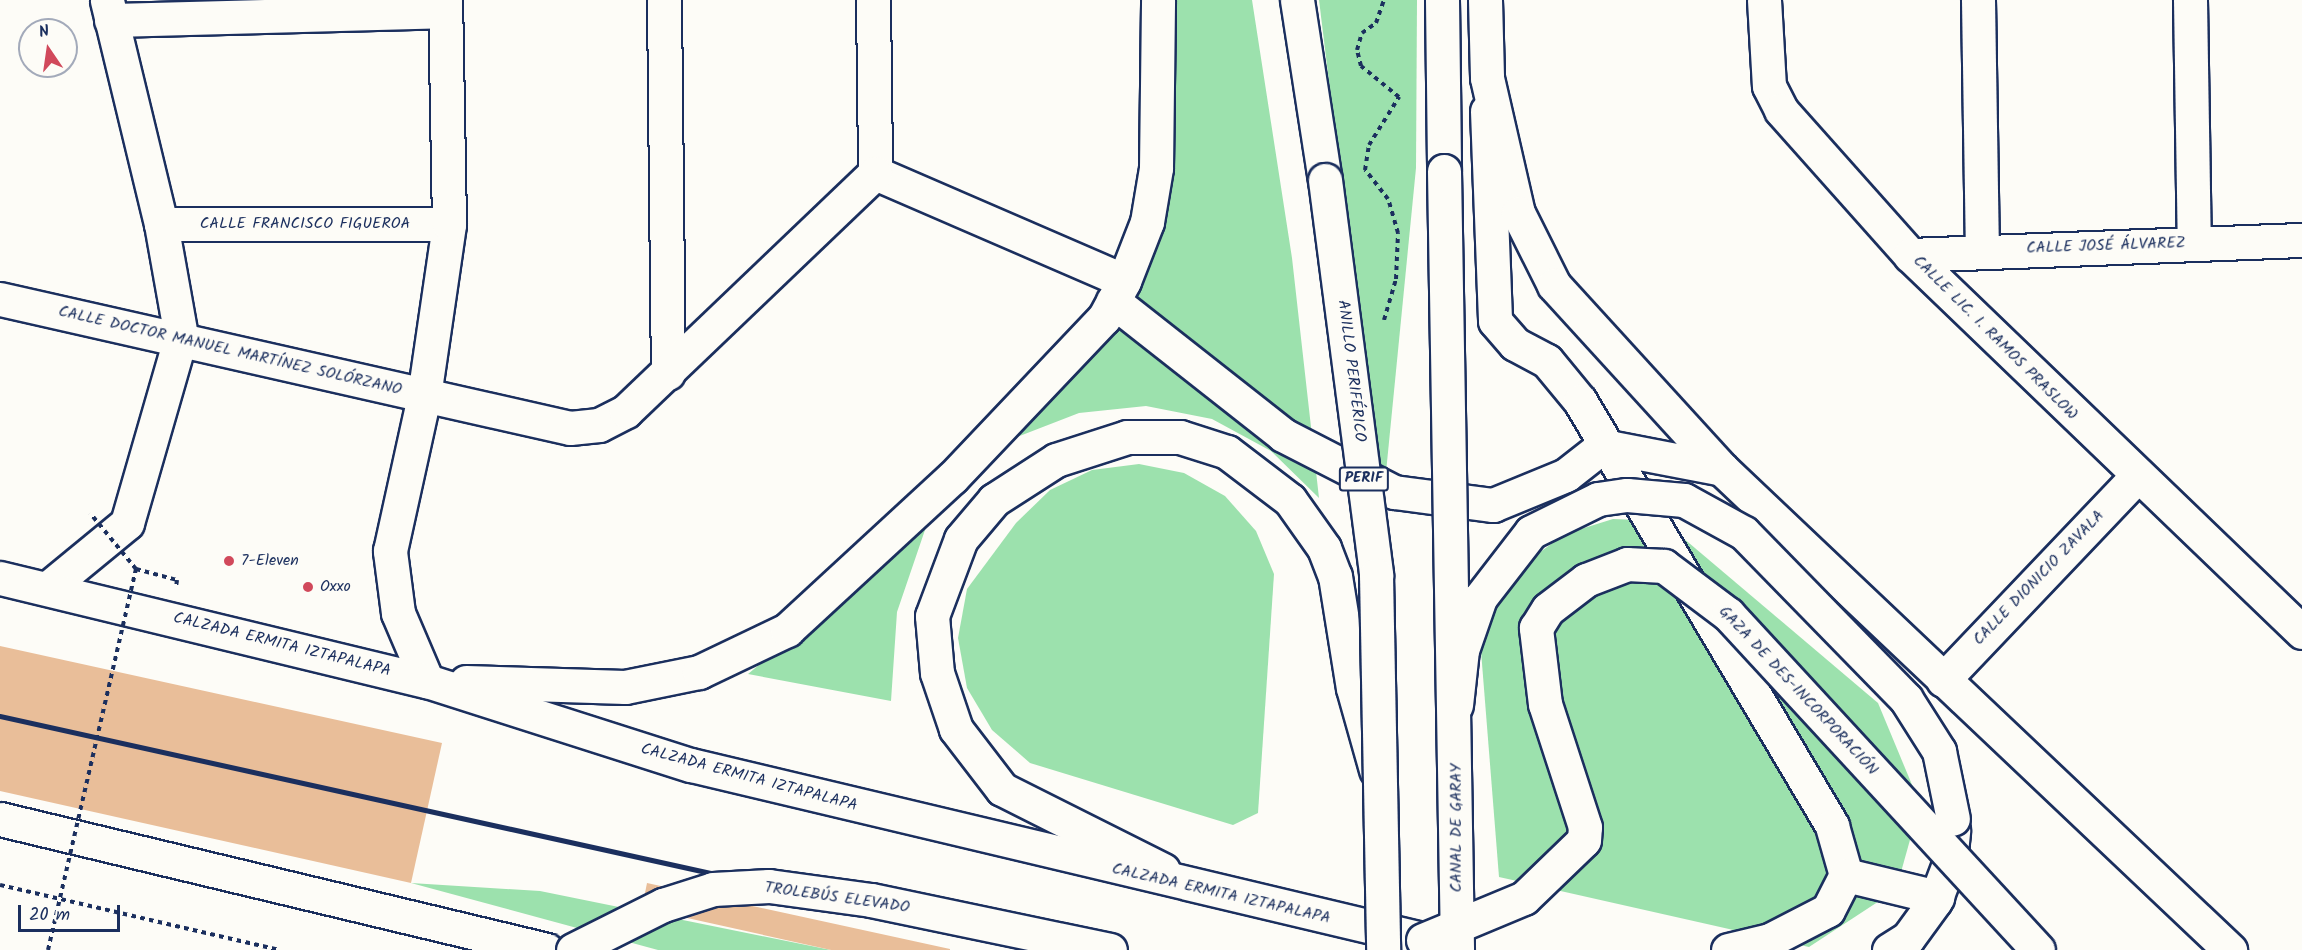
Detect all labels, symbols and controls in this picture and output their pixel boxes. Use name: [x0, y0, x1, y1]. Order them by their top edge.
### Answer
north arrow: [18, 18, 78, 78]
text: N: [37, 19, 52, 45]
street label: CALLE FRANCISCO FIGUEROA: [200, 214, 410, 234]
street label: CALLE JOSÉ ÁLVAREZ: [2026, 234, 2186, 258]
street label: CALLE LIC. I. RAMOS PRASLOW: [1909, 252, 2081, 424]
street label: ANILLO PERIFÉRICO: [1333, 299, 1369, 443]
street label: CALLE DOCTOR MANUEL MARTÍNEZ SOLÓRZANO: [56, 302, 404, 400]
road number: PERIF: [1338, 467, 1390, 491]
street label: CALLE DIONICIO ZAVALA: [1969, 506, 2109, 650]
place label: 7-Eleven: [241, 551, 299, 571]
marker: 7-Eleven: [222, 554, 236, 568]
place label: Oxxo: [320, 577, 351, 597]
marker: Oxxo: [301, 580, 315, 594]
street label: GAZA DE DES-INCORPORACIÓN: [1714, 602, 1882, 780]
street label: CALZADA ERMITA IZTAPALAPA: [171, 609, 393, 681]
street label: CALZADA ERMITA IZTAPALAPA: [639, 740, 859, 816]
street label: CANAL DE GARAY: [1447, 764, 1467, 892]
street label: CALZADA ERMITA IZTAPALAPA: [1110, 859, 1332, 929]
street label: TROLEBÚS ELEVADO: [763, 878, 911, 918]
scale bar: [21, 893, 123, 931]
text: 20 m: [29, 901, 70, 930]

